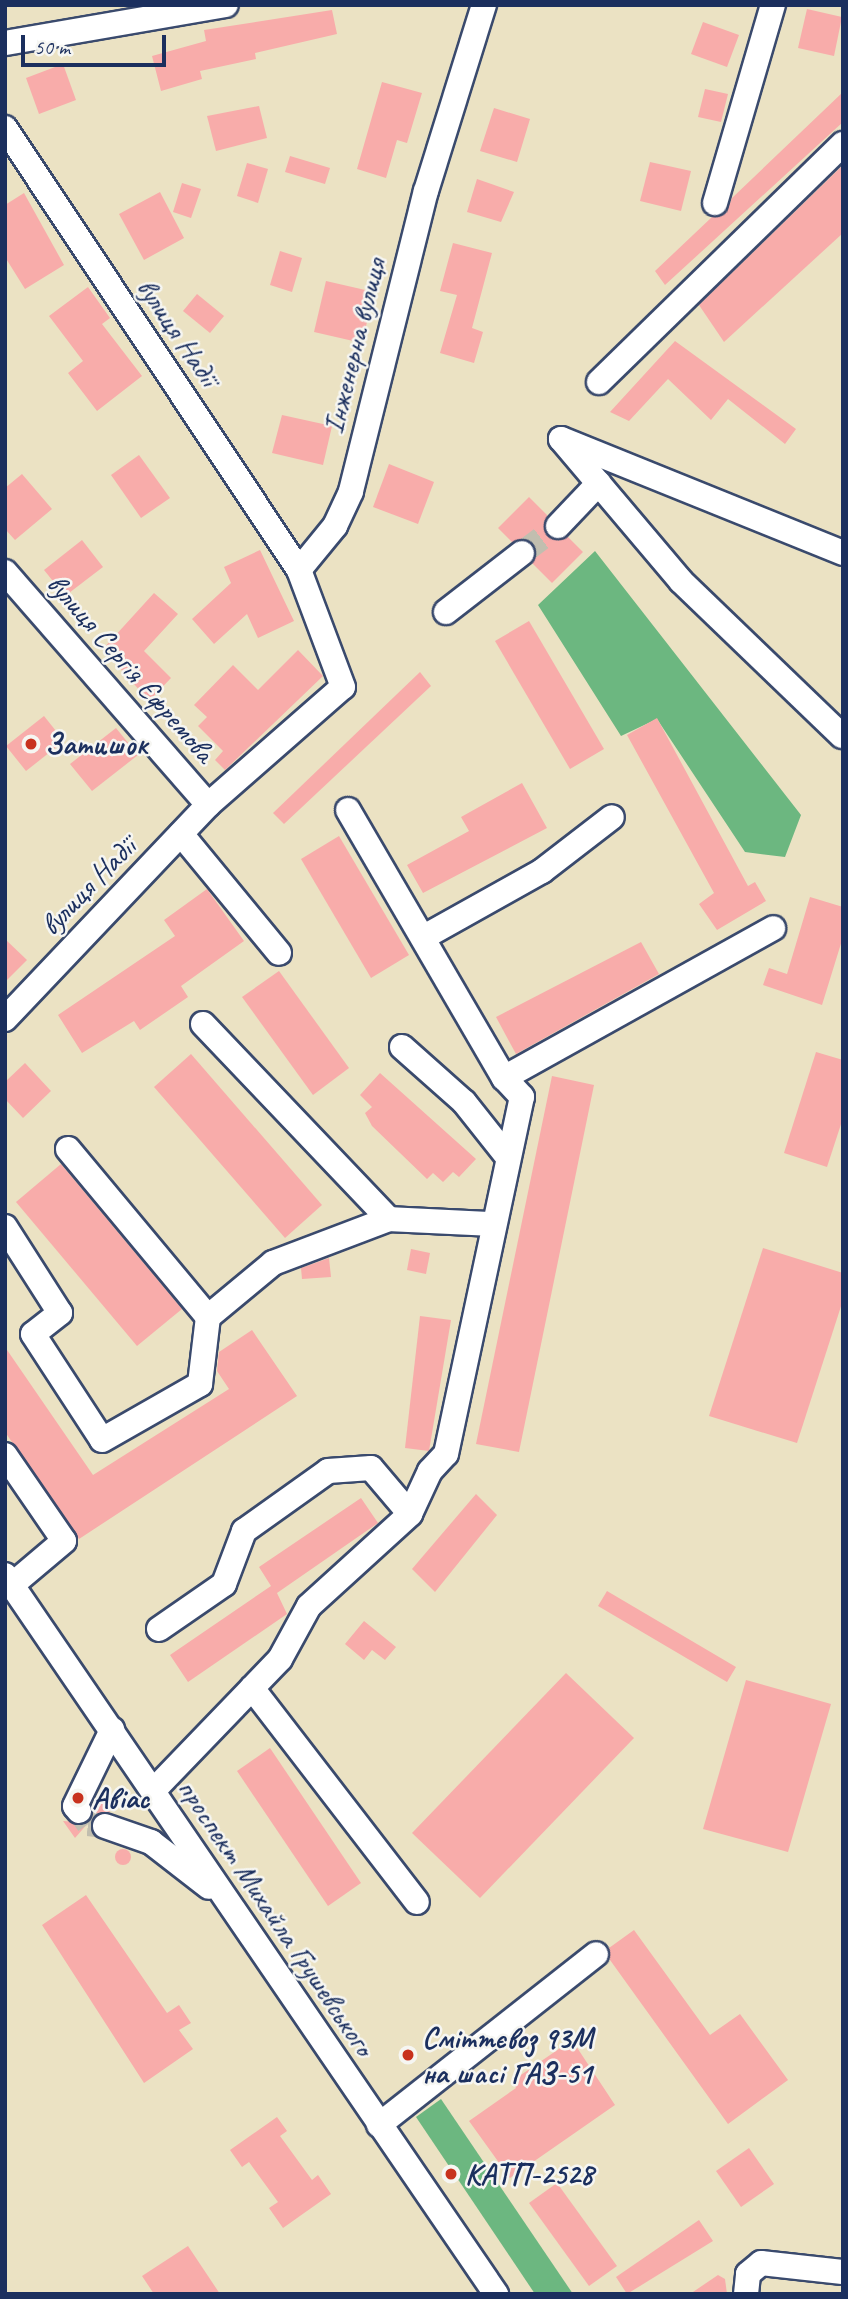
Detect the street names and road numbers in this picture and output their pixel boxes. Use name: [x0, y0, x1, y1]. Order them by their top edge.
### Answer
street label: Інженерна вулиця: [315, 255, 393, 437]
street label: вулиця Надії: [129, 271, 227, 393]
street label: вулиця Сергія Єфремова: [39, 566, 223, 770]
street label: вулиця Надії: [32, 829, 144, 943]
street label: проспект Михайла Грушевського: [171, 1773, 381, 2061]

